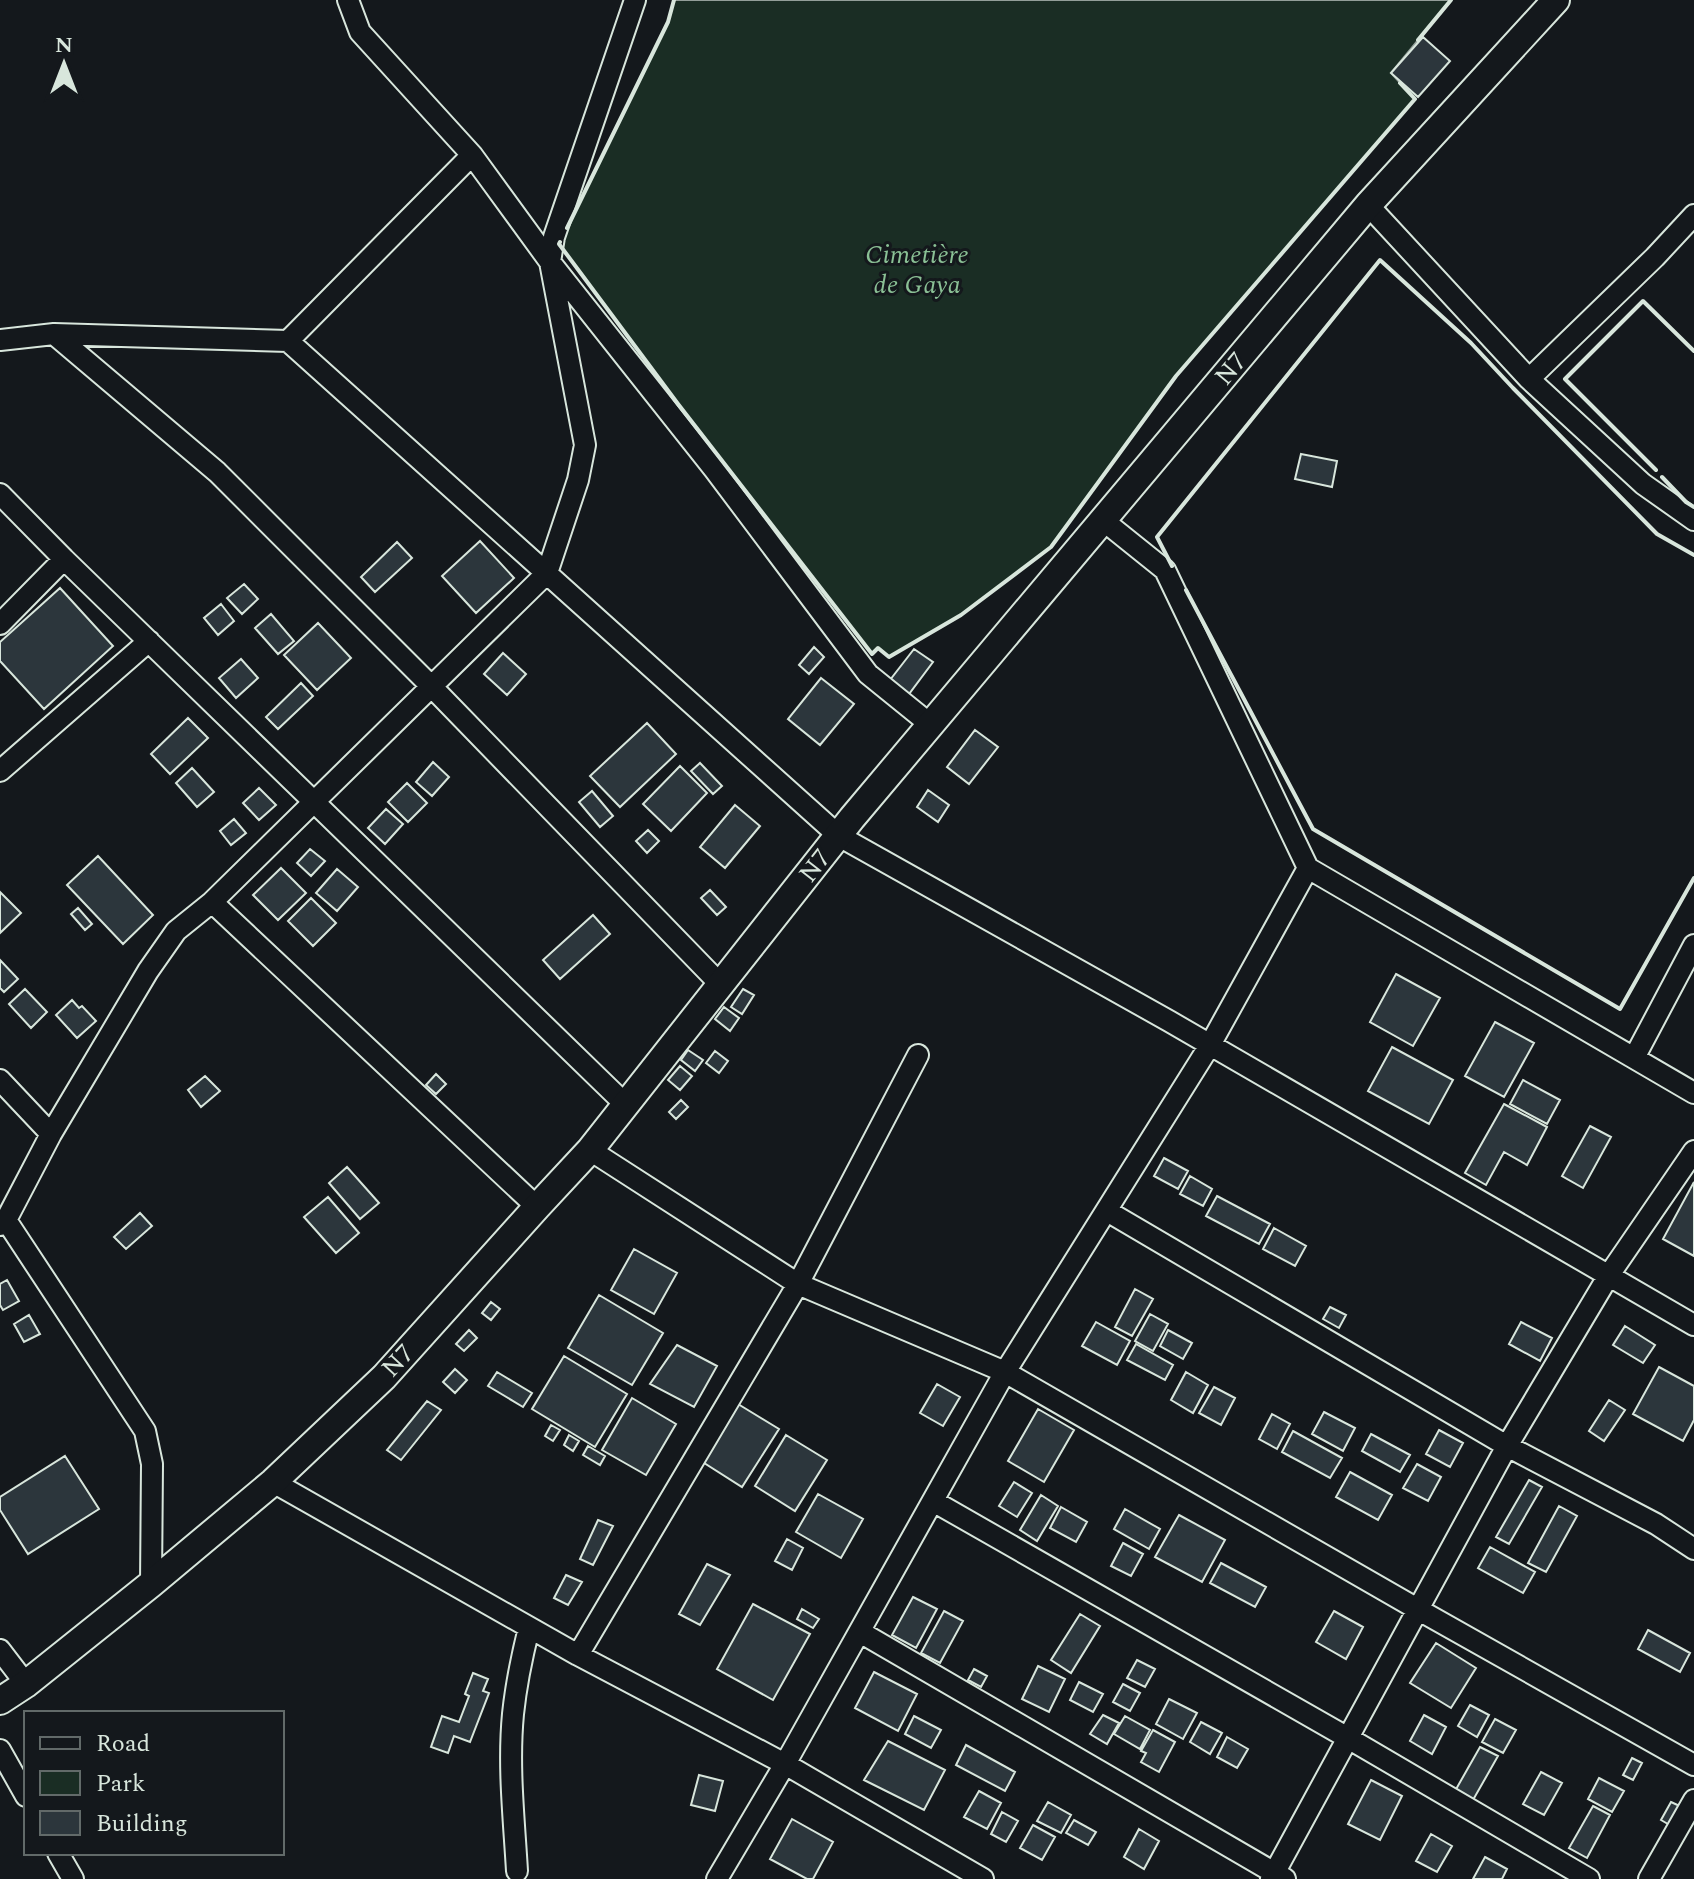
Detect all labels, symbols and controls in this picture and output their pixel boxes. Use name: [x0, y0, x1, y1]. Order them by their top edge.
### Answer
north arrow: [24, 24, 104, 104]
text: N: [55, 29, 73, 62]
park label: Cimetière de Gaya: [865, 235, 969, 305]
street label: N7: [1205, 343, 1257, 395]
street label: N7: [789, 840, 841, 892]
street label: N7: [372, 1335, 424, 1387]
legend: [24, 1711, 284, 1855]
text: Road: [96, 1726, 150, 1762]
text: Park: [96, 1766, 146, 1802]
text: Building: [96, 1806, 188, 1842]

